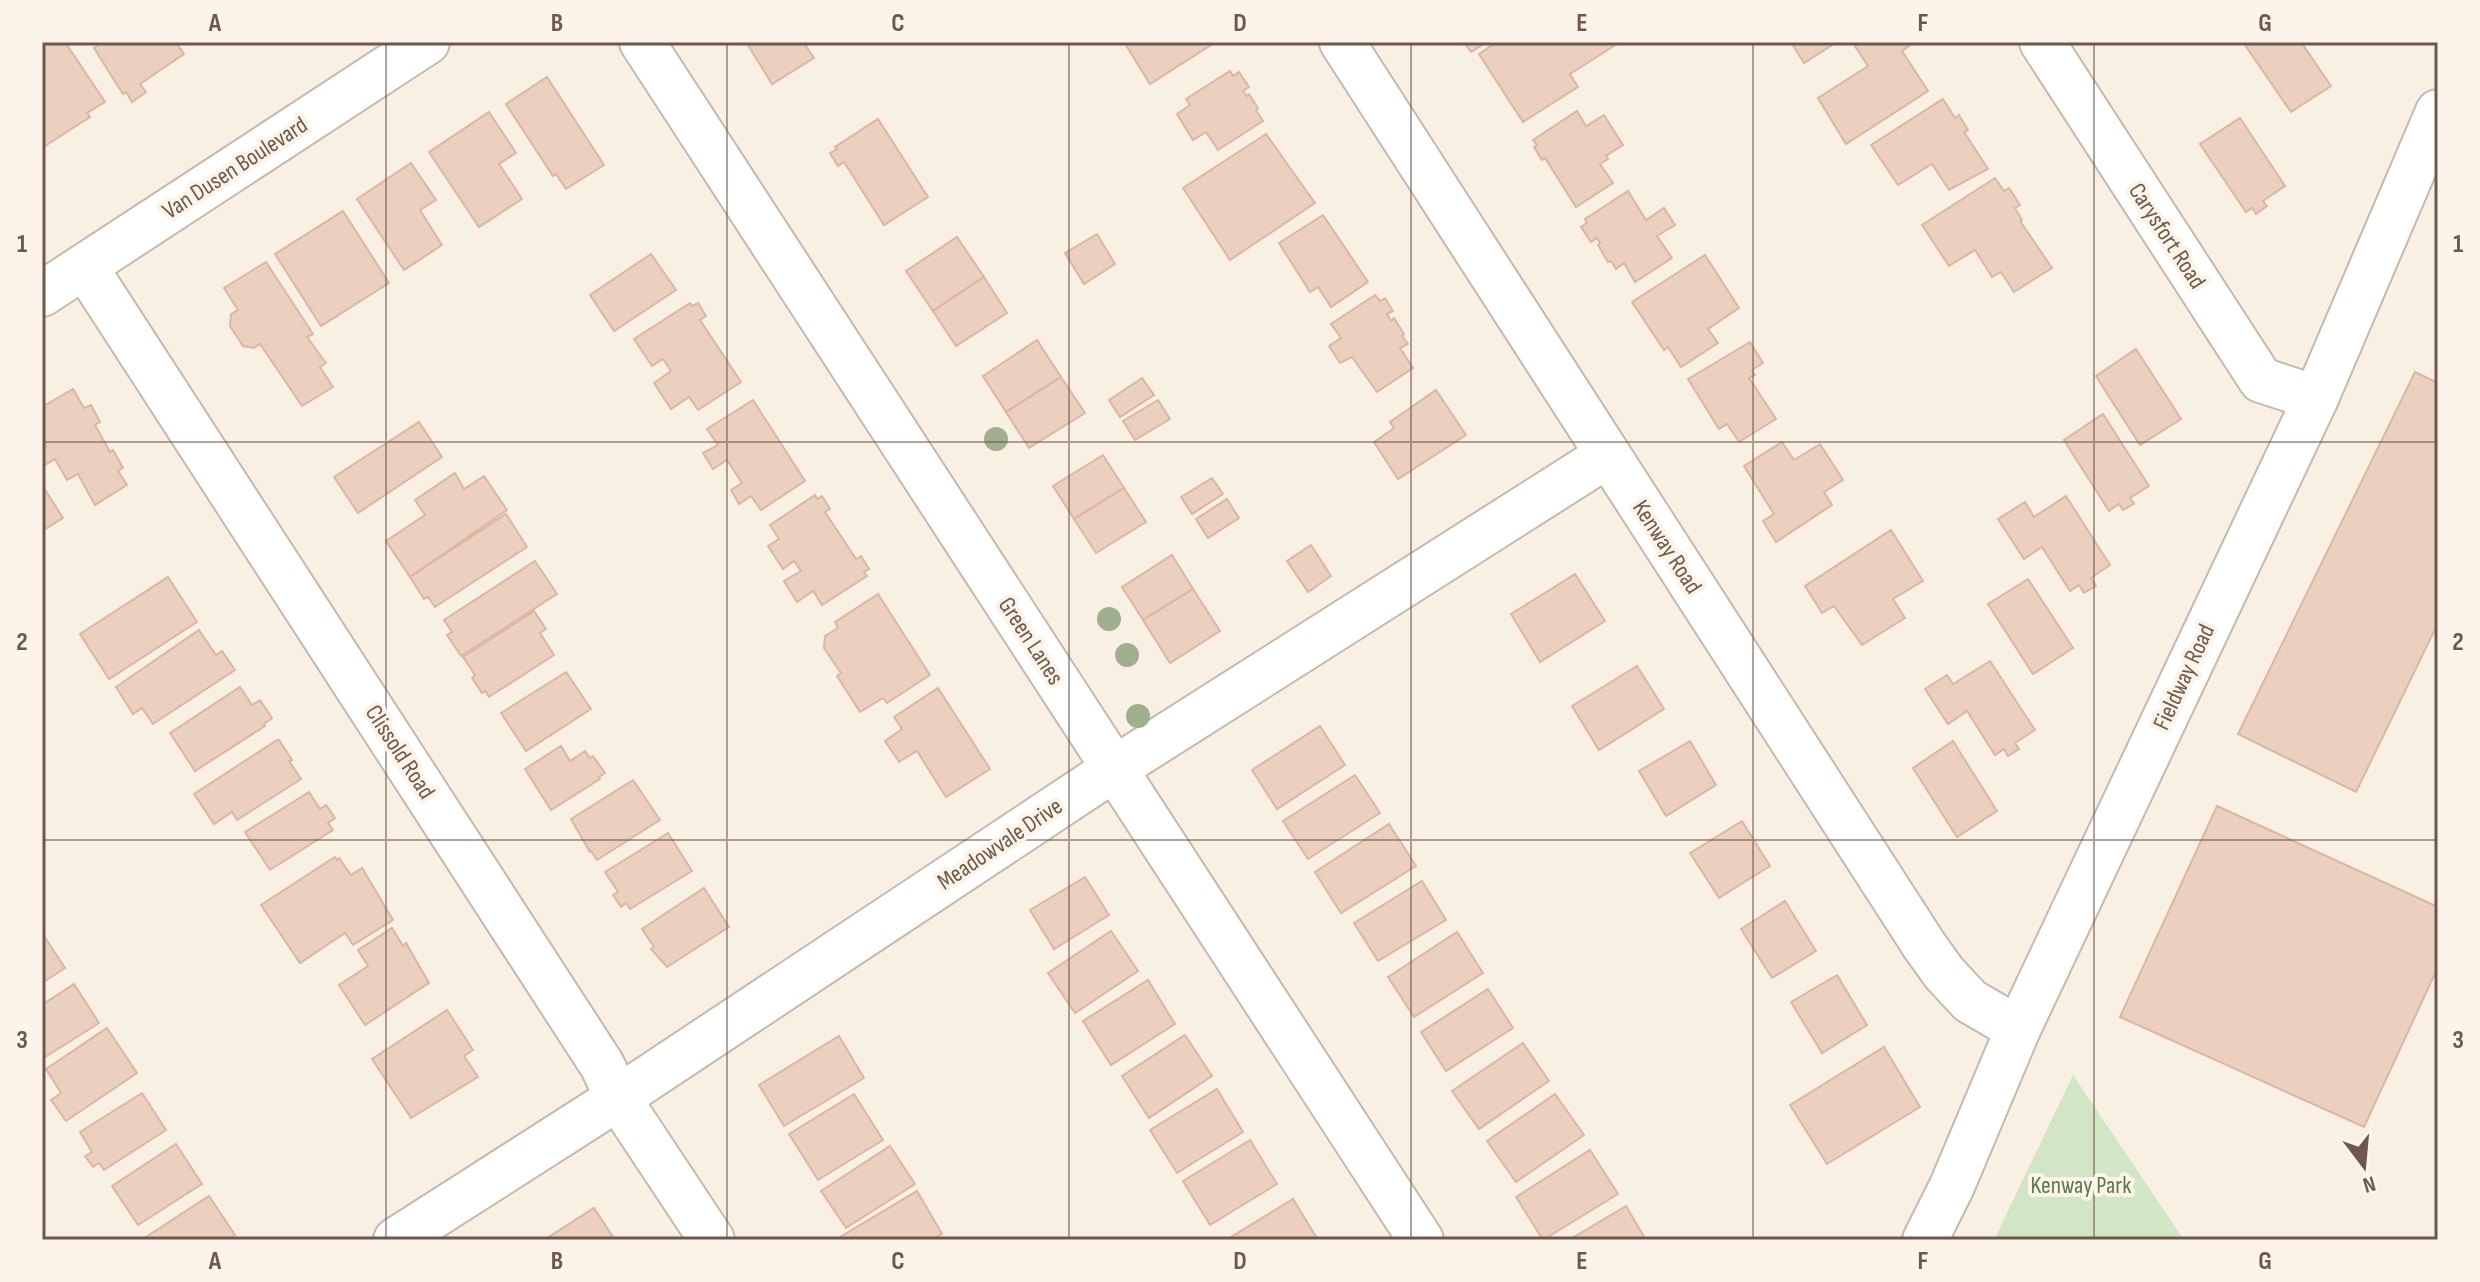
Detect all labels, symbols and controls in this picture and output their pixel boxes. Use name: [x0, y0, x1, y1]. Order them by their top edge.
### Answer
text: A: [208, 8, 222, 39]
text: B: [551, 8, 563, 39]
text: C: [891, 8, 905, 39]
text: D: [1233, 8, 1247, 39]
text: E: [1576, 8, 1588, 39]
text: F: [1918, 8, 1929, 39]
text: G: [2258, 8, 2272, 39]
street label: Van Dusen Boulevard: [157, 110, 313, 226]
street label: Carysfort Road: [2122, 178, 2212, 294]
text: 1: [17, 229, 27, 260]
text: 1: [2453, 229, 2463, 260]
street label: Kenway Road: [1626, 495, 1708, 599]
street label: Green Lanes: [992, 592, 1070, 690]
street label: Fieldway Road: [2147, 620, 2221, 734]
text: 2: [16, 627, 28, 658]
text: 2: [2452, 627, 2464, 658]
street label: Clissold Road: [359, 700, 441, 804]
street label: Meadowvale Drive: [932, 792, 1068, 896]
text: 3: [16, 1025, 28, 1056]
text: 3: [2452, 1025, 2464, 1056]
north arrow: [2324, 1126, 2404, 1206]
text: N: [2360, 1169, 2378, 1198]
park label: Kenway Park: [2031, 1171, 2131, 1200]
text: A: [208, 1246, 222, 1277]
text: B: [551, 1246, 563, 1277]
text: C: [891, 1246, 905, 1277]
text: D: [1233, 1246, 1247, 1277]
text: E: [1576, 1246, 1588, 1277]
text: F: [1918, 1246, 1929, 1277]
text: G: [2258, 1246, 2272, 1277]

